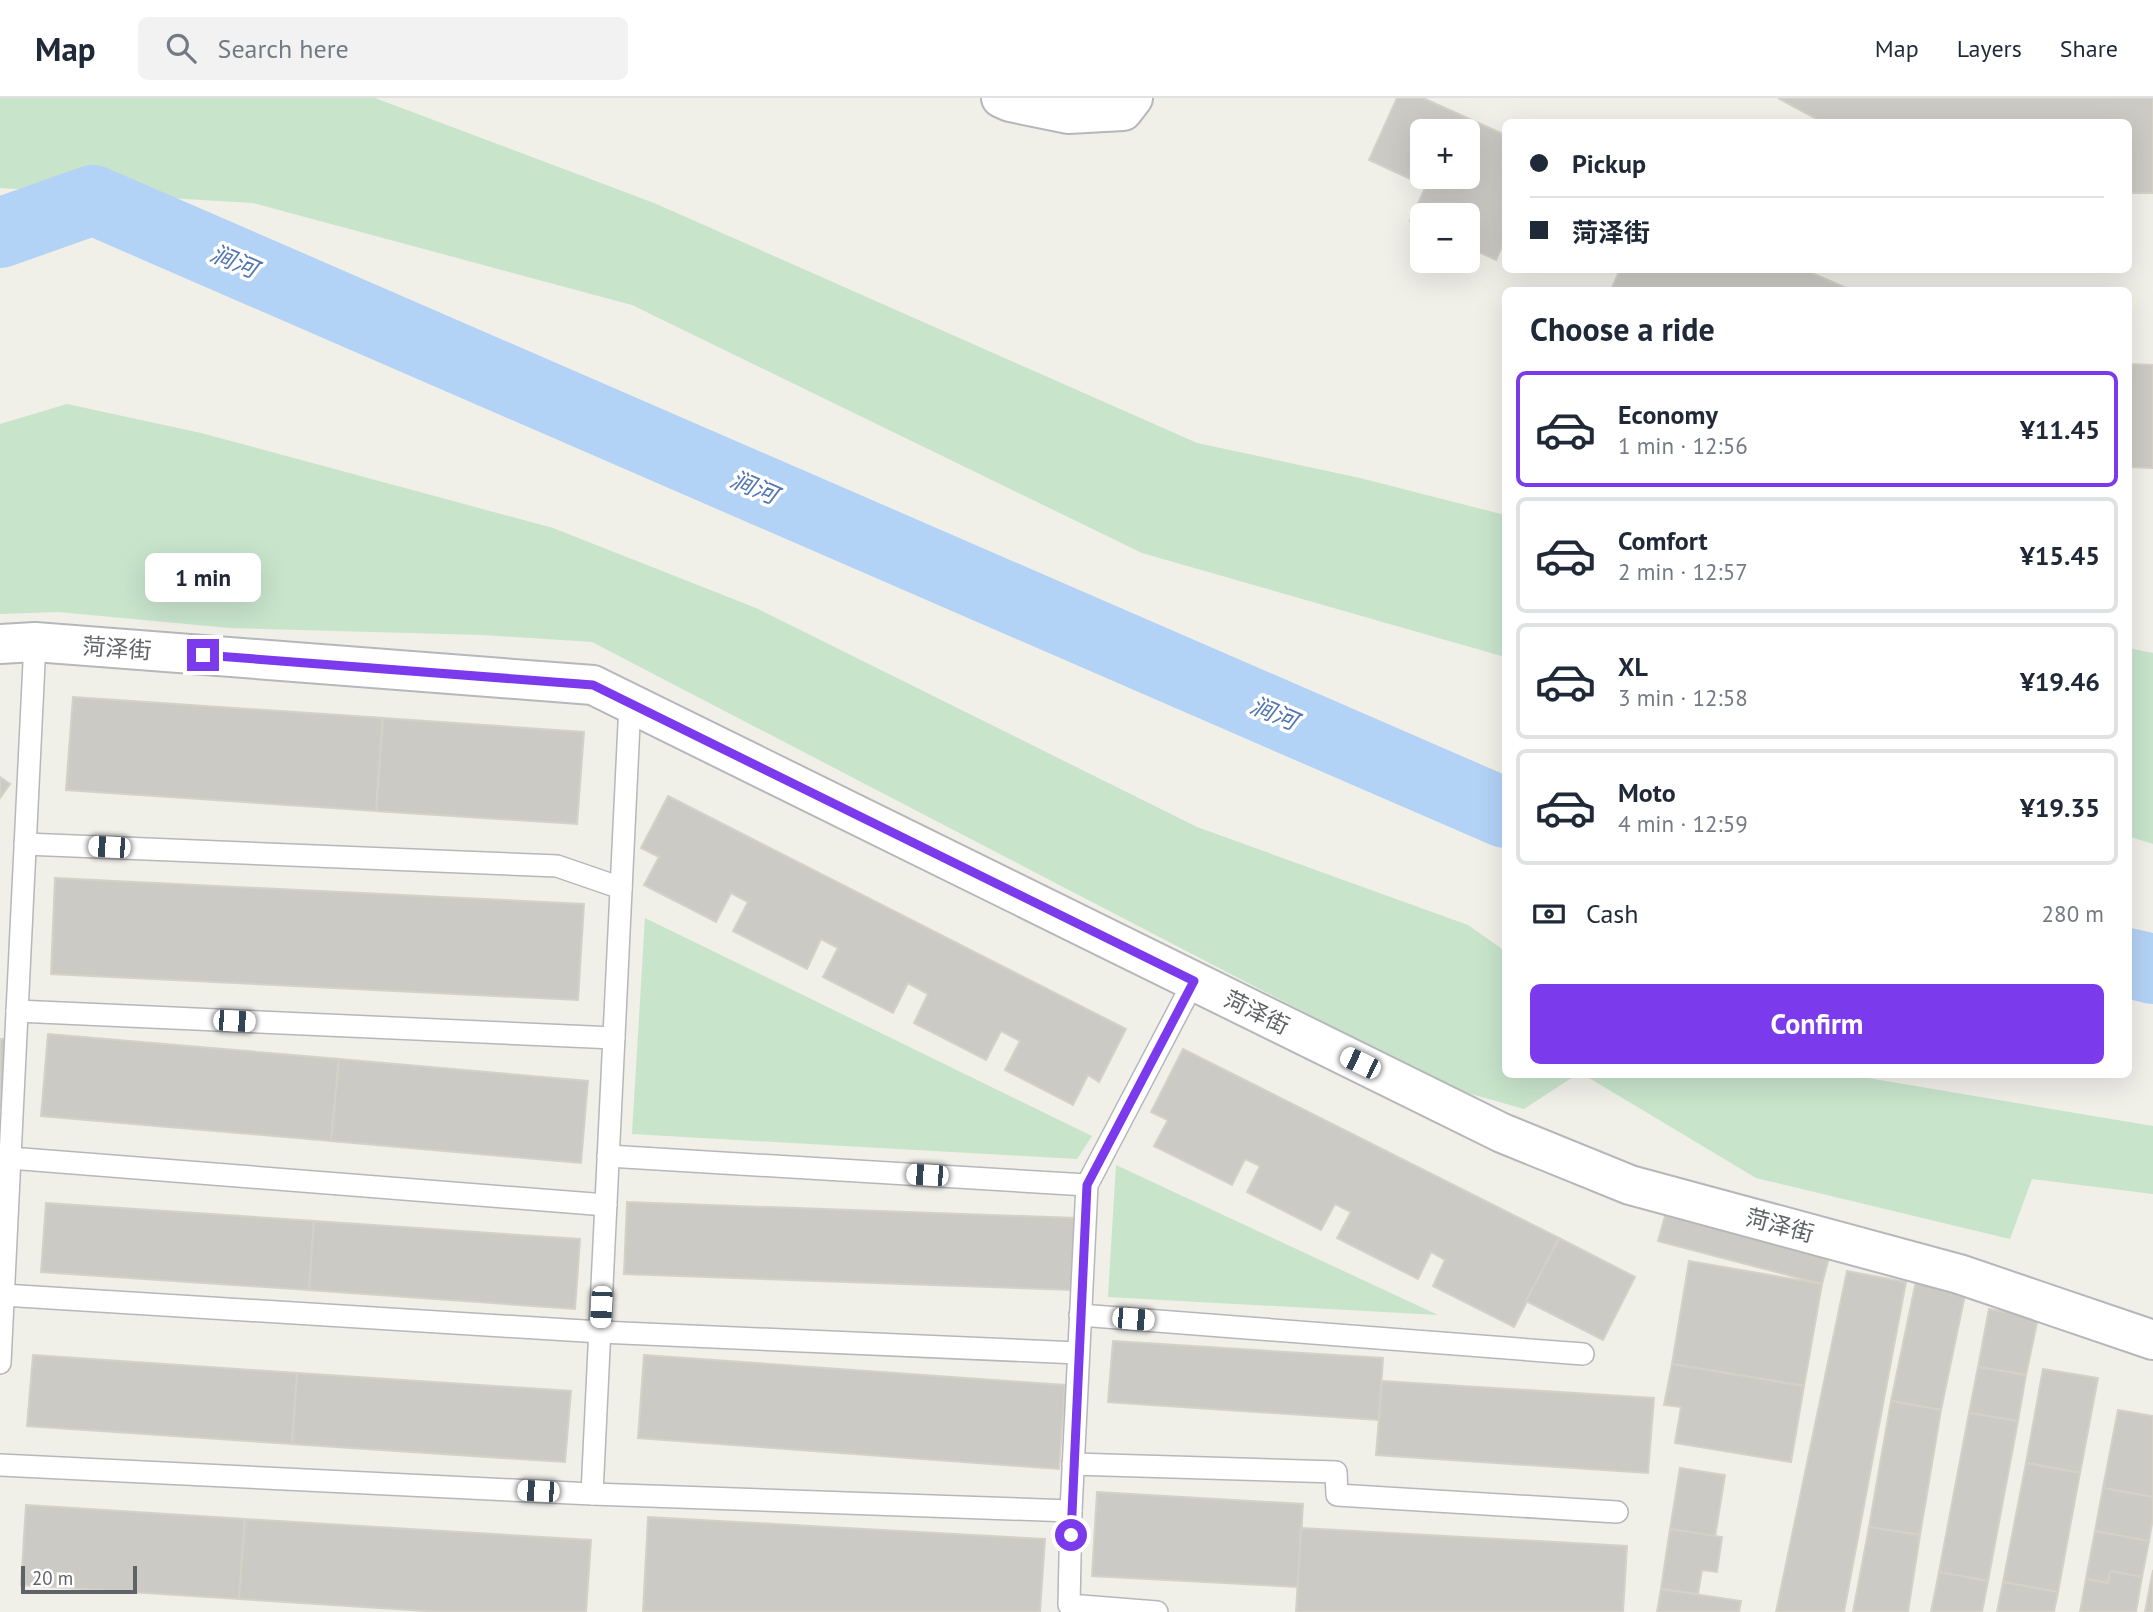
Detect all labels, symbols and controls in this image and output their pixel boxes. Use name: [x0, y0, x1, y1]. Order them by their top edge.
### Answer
search box: [138, 17, 628, 80]
text: Map: [35, 27, 96, 70]
icon: search: [162, 29, 200, 67]
text: Search here: [218, 32, 349, 65]
text: Map: [1875, 33, 1919, 64]
text: Layers: [1957, 33, 2022, 64]
text: Share: [2060, 33, 2118, 64]
map controls: [1410, 119, 1480, 273]
button: +: [1410, 119, 1480, 189]
text: Pickup: [1572, 147, 1646, 180]
button: −: [1410, 203, 1480, 273]
text: 菏泽街: [1572, 216, 1650, 249]
water label: 涧河: [206, 237, 266, 286]
text: Choose a ride: [1530, 308, 1715, 350]
icon: car: [1534, 398, 1597, 461]
text: Economy: [1618, 398, 1718, 431]
text: ¥11.45: [2020, 413, 2100, 446]
text: 1 min · 12:56: [1618, 431, 1748, 460]
water label: 涧河: [726, 463, 786, 512]
icon: car: [1534, 524, 1597, 587]
text: Comfort: [1618, 524, 1708, 557]
text: ¥15.45: [2020, 539, 2100, 572]
callout: 1 min: [145, 554, 261, 602]
text: 2 min · 12:57: [1618, 557, 1748, 586]
text: 1 min: [175, 563, 231, 592]
street label: 菏泽街: [82, 631, 152, 665]
route end: [187, 639, 219, 671]
icon: car: [1534, 650, 1597, 713]
text: XL: [1618, 650, 1648, 683]
text: ¥19.46: [2020, 665, 2100, 698]
text: 3 min · 12:58: [1618, 683, 1748, 712]
water label: 涧河: [1246, 689, 1306, 738]
icon: car: [1534, 776, 1597, 839]
text: Moto: [1618, 776, 1676, 809]
text: ¥19.35: [2020, 791, 2100, 824]
text: 4 min · 12:59: [1618, 809, 1748, 838]
car: [88, 835, 131, 859]
icon: cash: [1530, 895, 1568, 933]
text: Cash: [1586, 897, 1638, 930]
text: 280 m: [2042, 899, 2104, 928]
street label: 菏泽街: [1220, 984, 1294, 1040]
button: Confirm: [1530, 984, 2104, 1064]
car: [213, 1009, 256, 1033]
car: [1337, 1044, 1384, 1082]
car: [906, 1163, 949, 1187]
street label: 菏泽街: [1743, 1202, 1817, 1248]
car: [590, 1285, 613, 1329]
car: [1112, 1307, 1155, 1331]
car: [517, 1479, 560, 1503]
route start: [1055, 1519, 1087, 1551]
scale bar: [21, 1563, 136, 1595]
text: 20 m: [32, 1566, 73, 1590]

